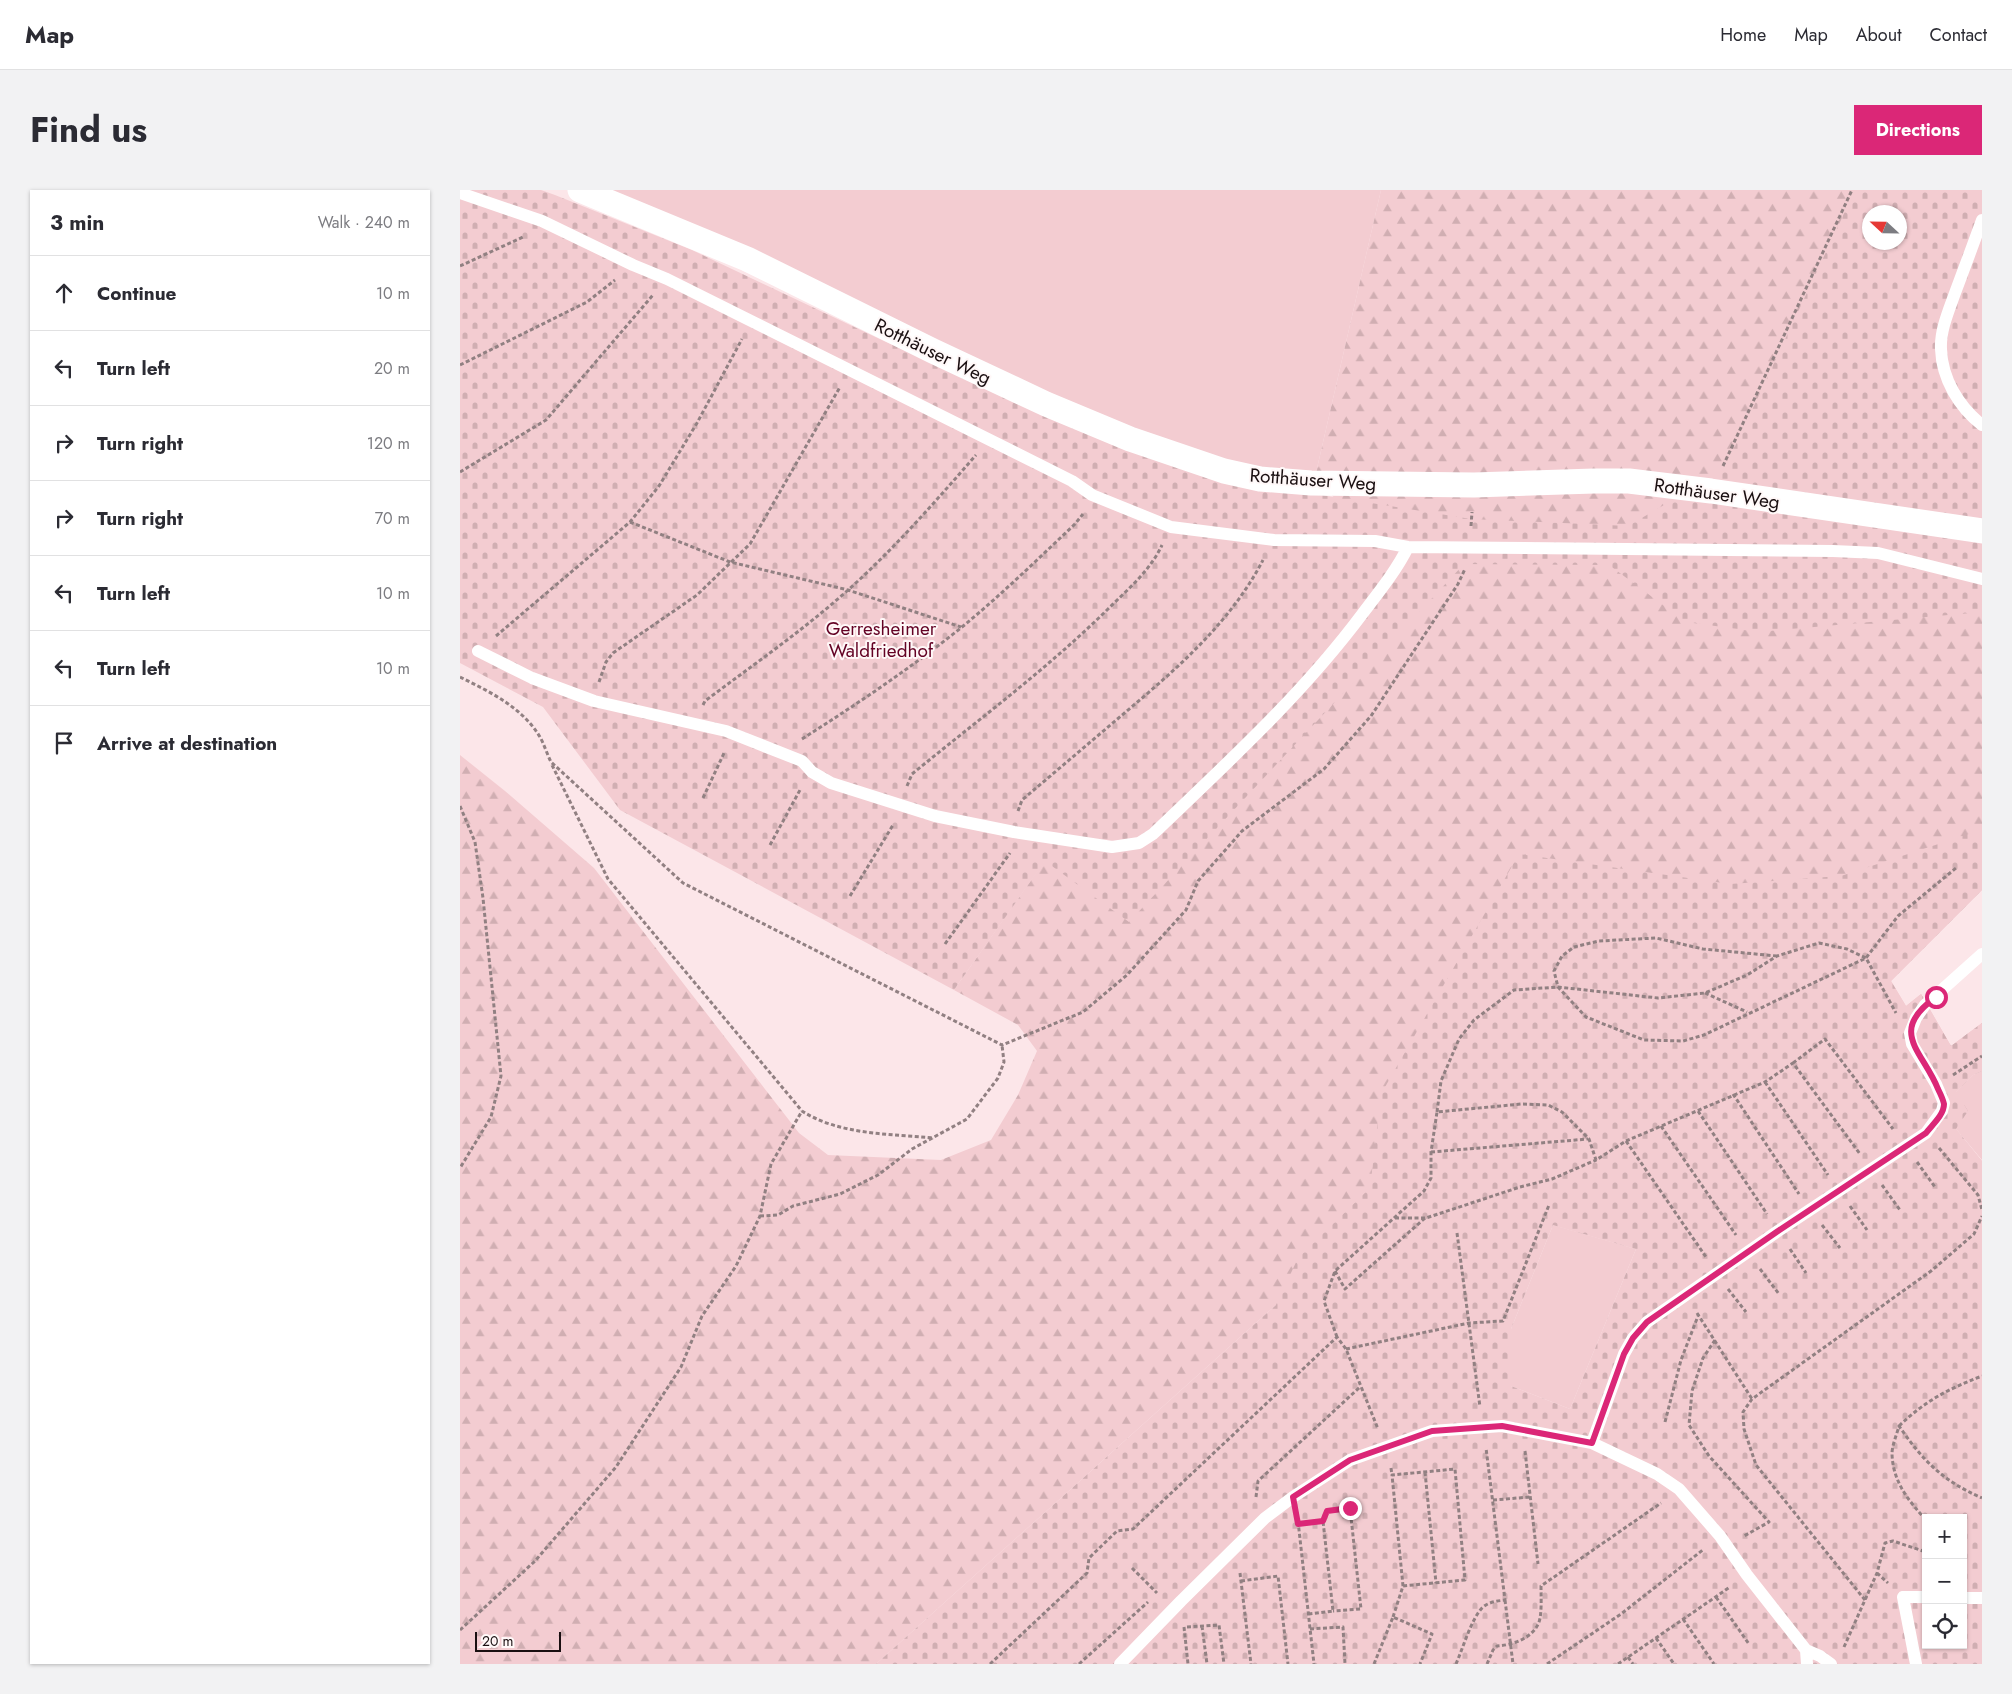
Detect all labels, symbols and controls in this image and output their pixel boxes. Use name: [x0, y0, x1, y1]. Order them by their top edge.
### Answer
text: Map: [25, 17, 74, 52]
text: Home: [1720, 22, 1766, 48]
text: Map: [1794, 22, 1828, 48]
text: About: [1856, 22, 1901, 48]
text: Contact: [1929, 22, 1987, 48]
text: Find us: [30, 105, 147, 155]
button: Directions: [1854, 105, 1982, 155]
north arrow: [1862, 205, 1907, 250]
text: 3 min: [50, 208, 104, 238]
text: Walk · 240 m: [318, 211, 410, 234]
icon: ahead: [50, 279, 78, 307]
text: Continue: [97, 280, 176, 307]
text: 10 m: [376, 282, 410, 305]
street label: Rotthäuser Weg: [870, 312, 996, 391]
icon: left: [50, 354, 78, 382]
text: Turn left: [97, 355, 170, 382]
text: 20 m: [374, 357, 410, 380]
icon: right: [50, 429, 78, 457]
text: Turn right: [97, 430, 183, 457]
text: 120 m: [367, 432, 410, 455]
street label: Rotthäuser Weg: [1249, 462, 1377, 497]
street label: Rotthäuser Weg: [1652, 471, 1782, 516]
icon: right: [50, 504, 78, 532]
text: Turn right: [97, 505, 183, 532]
text: 70 m: [375, 507, 410, 530]
icon: left: [50, 579, 78, 607]
text: Turn left: [97, 580, 170, 607]
text: 10 m: [376, 582, 410, 605]
park label: Gerresheimer Waldfriedhof: [826, 615, 937, 664]
icon: left: [50, 654, 78, 682]
text: Turn left: [97, 655, 170, 682]
text: 10 m: [376, 657, 410, 680]
icon: arrive: [50, 729, 78, 757]
text: Arrive at destination: [97, 730, 277, 757]
route start: [1925, 986, 1948, 1009]
route end: [1339, 1497, 1362, 1520]
map controls: [1922, 1514, 1967, 1649]
button: +: [1922, 1514, 1967, 1559]
button: −: [1922, 1559, 1967, 1604]
button: locate: [1922, 1604, 1967, 1649]
scale bar: [475, 1629, 561, 1652]
text: 20 m: [482, 1631, 514, 1651]

